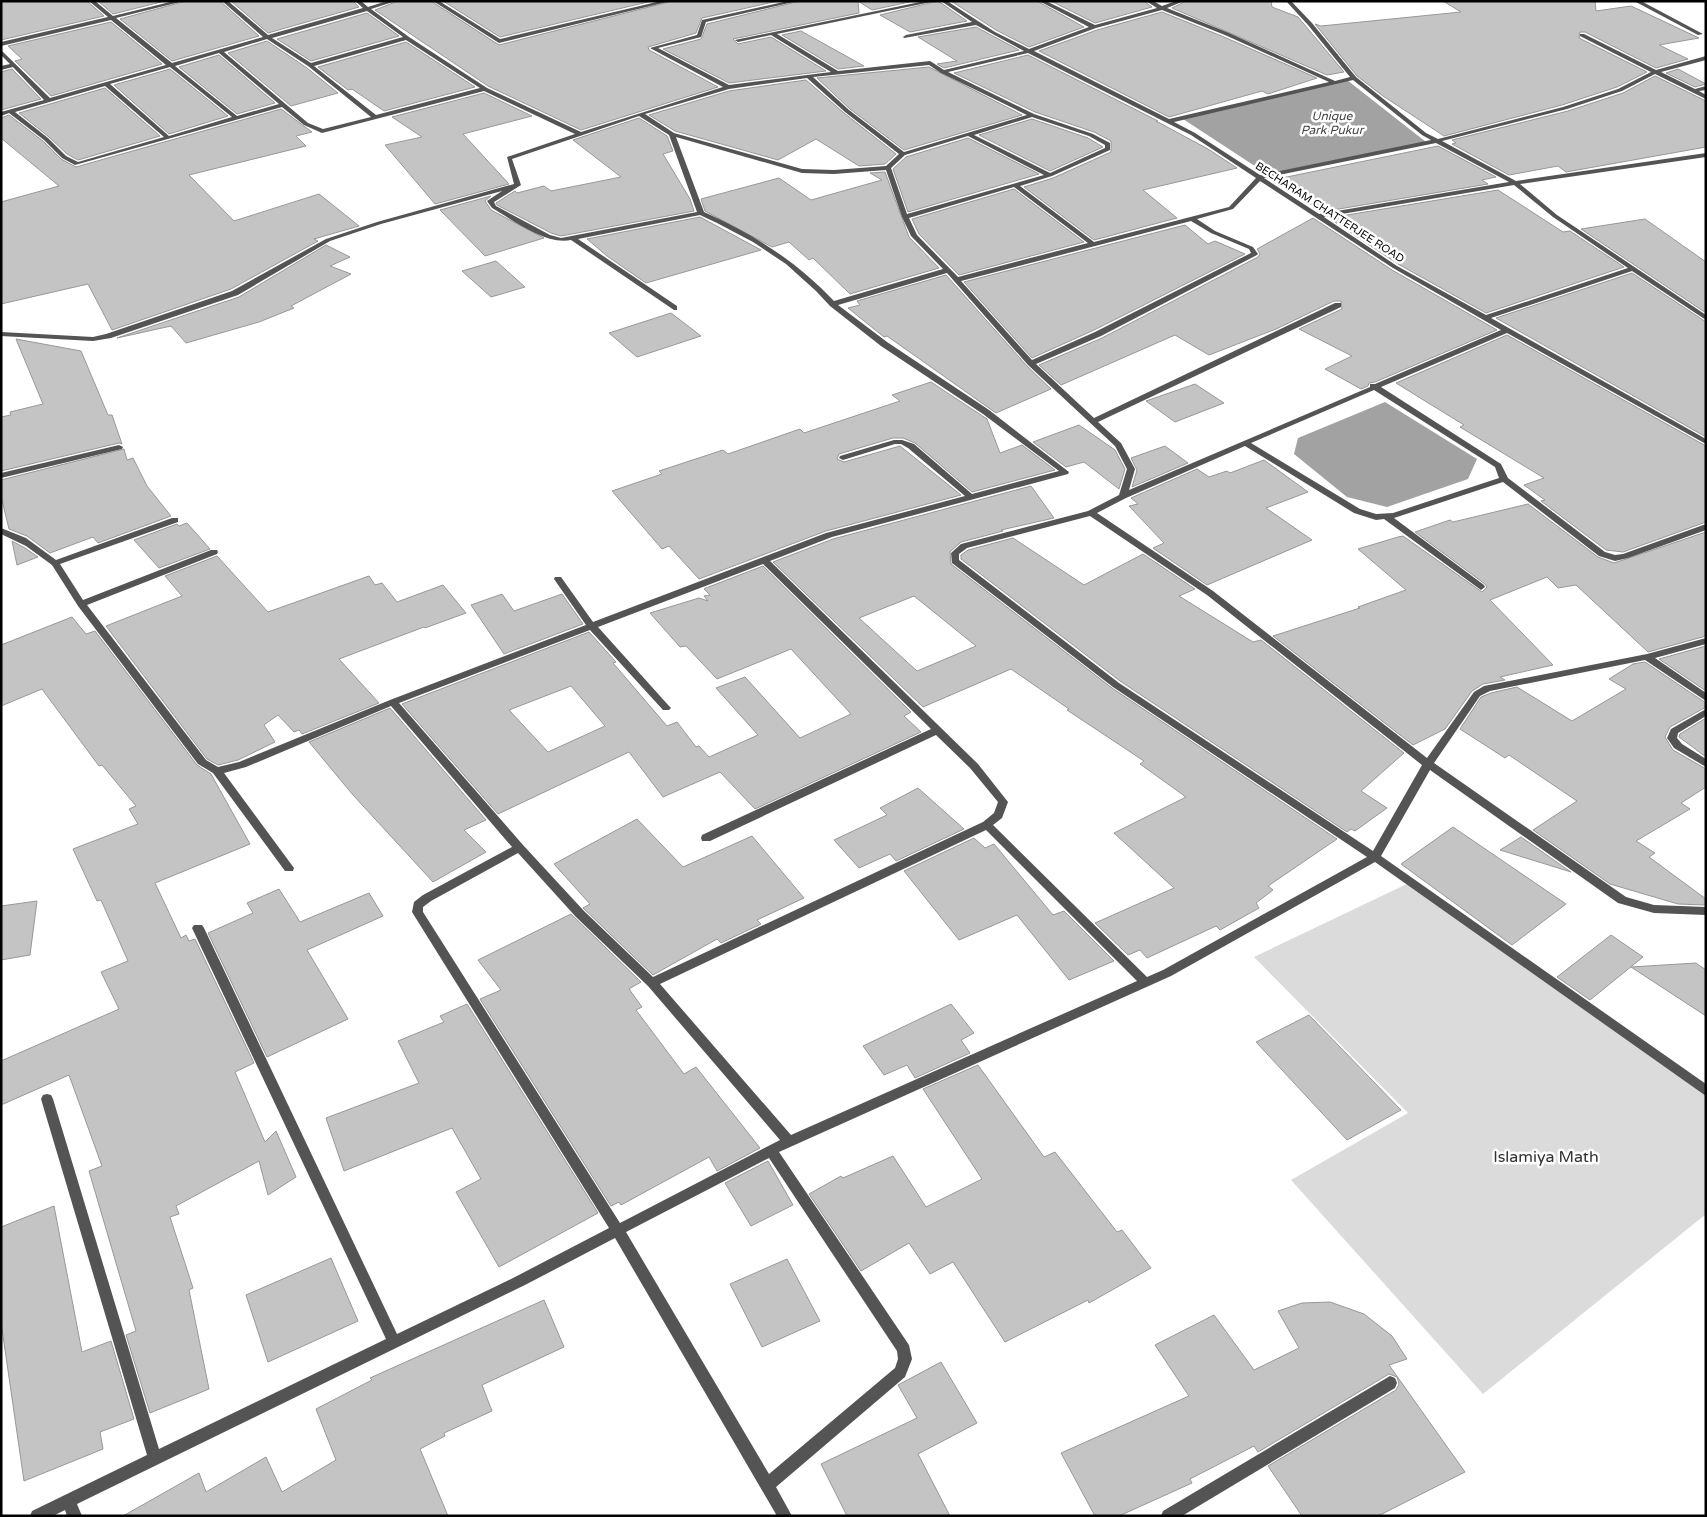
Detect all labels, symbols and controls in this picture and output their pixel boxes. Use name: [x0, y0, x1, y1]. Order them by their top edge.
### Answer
water label: Unique Park Pukur: [1301, 109, 1365, 137]
street label: BECHARAM CHATTERJEE ROAD: [1253, 159, 1407, 266]
park label: Islamiya Math: [1493, 1147, 1599, 1167]

